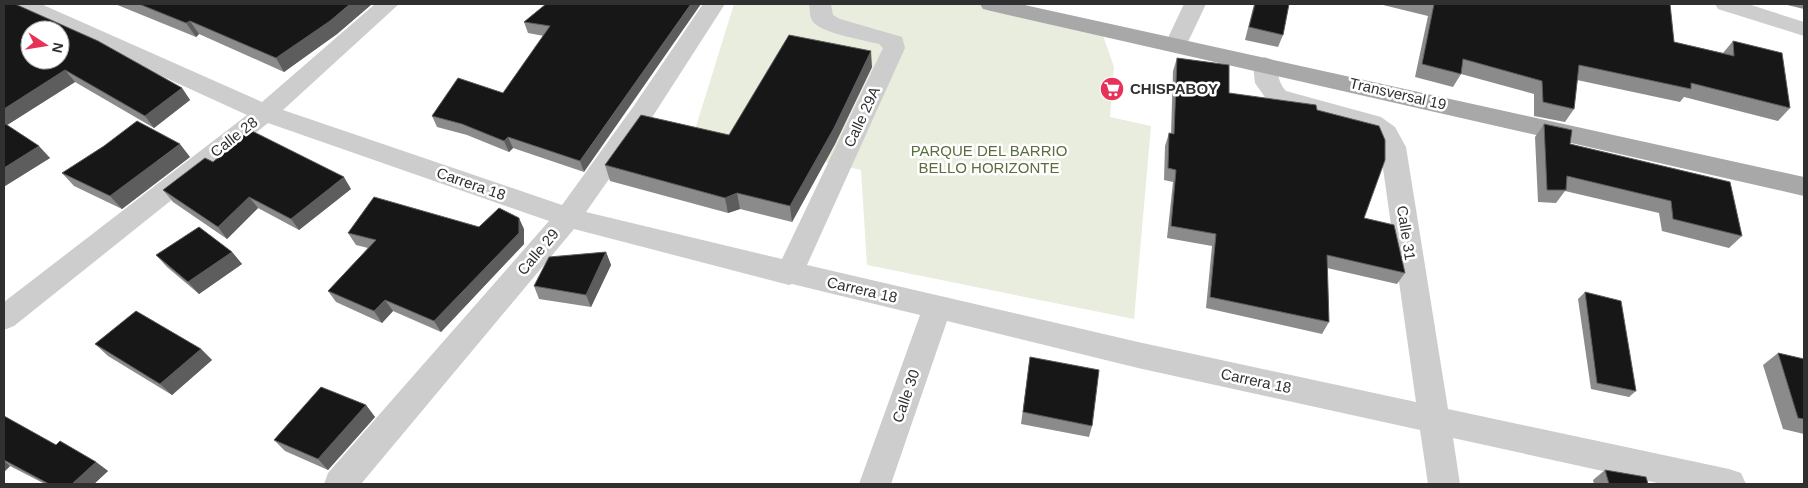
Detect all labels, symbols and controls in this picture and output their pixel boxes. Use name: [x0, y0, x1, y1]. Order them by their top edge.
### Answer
north arrow: [20, 20, 70, 70]
text: N: [49, 41, 67, 54]
street label: Transversal 19: [1348, 74, 1448, 113]
supermarket icon: CHISPABOY: [1099, 76, 1125, 102]
place label: CHISPABOY: [1130, 80, 1218, 97]
street label: Calle 29A: [840, 84, 883, 150]
street label: Calle 28: [207, 113, 261, 160]
park label: PARQUE DEL BARRIO BELLO HORIZONTE: [911, 142, 1067, 176]
street label: Carrera 18: [434, 164, 508, 203]
street label: Calle 31: [1394, 204, 1419, 261]
street label: Calle 29: [513, 225, 562, 278]
street label: Carrera 18: [825, 273, 899, 306]
street label: Carrera 18: [1219, 365, 1293, 396]
street label: Calle 30: [889, 367, 923, 425]

